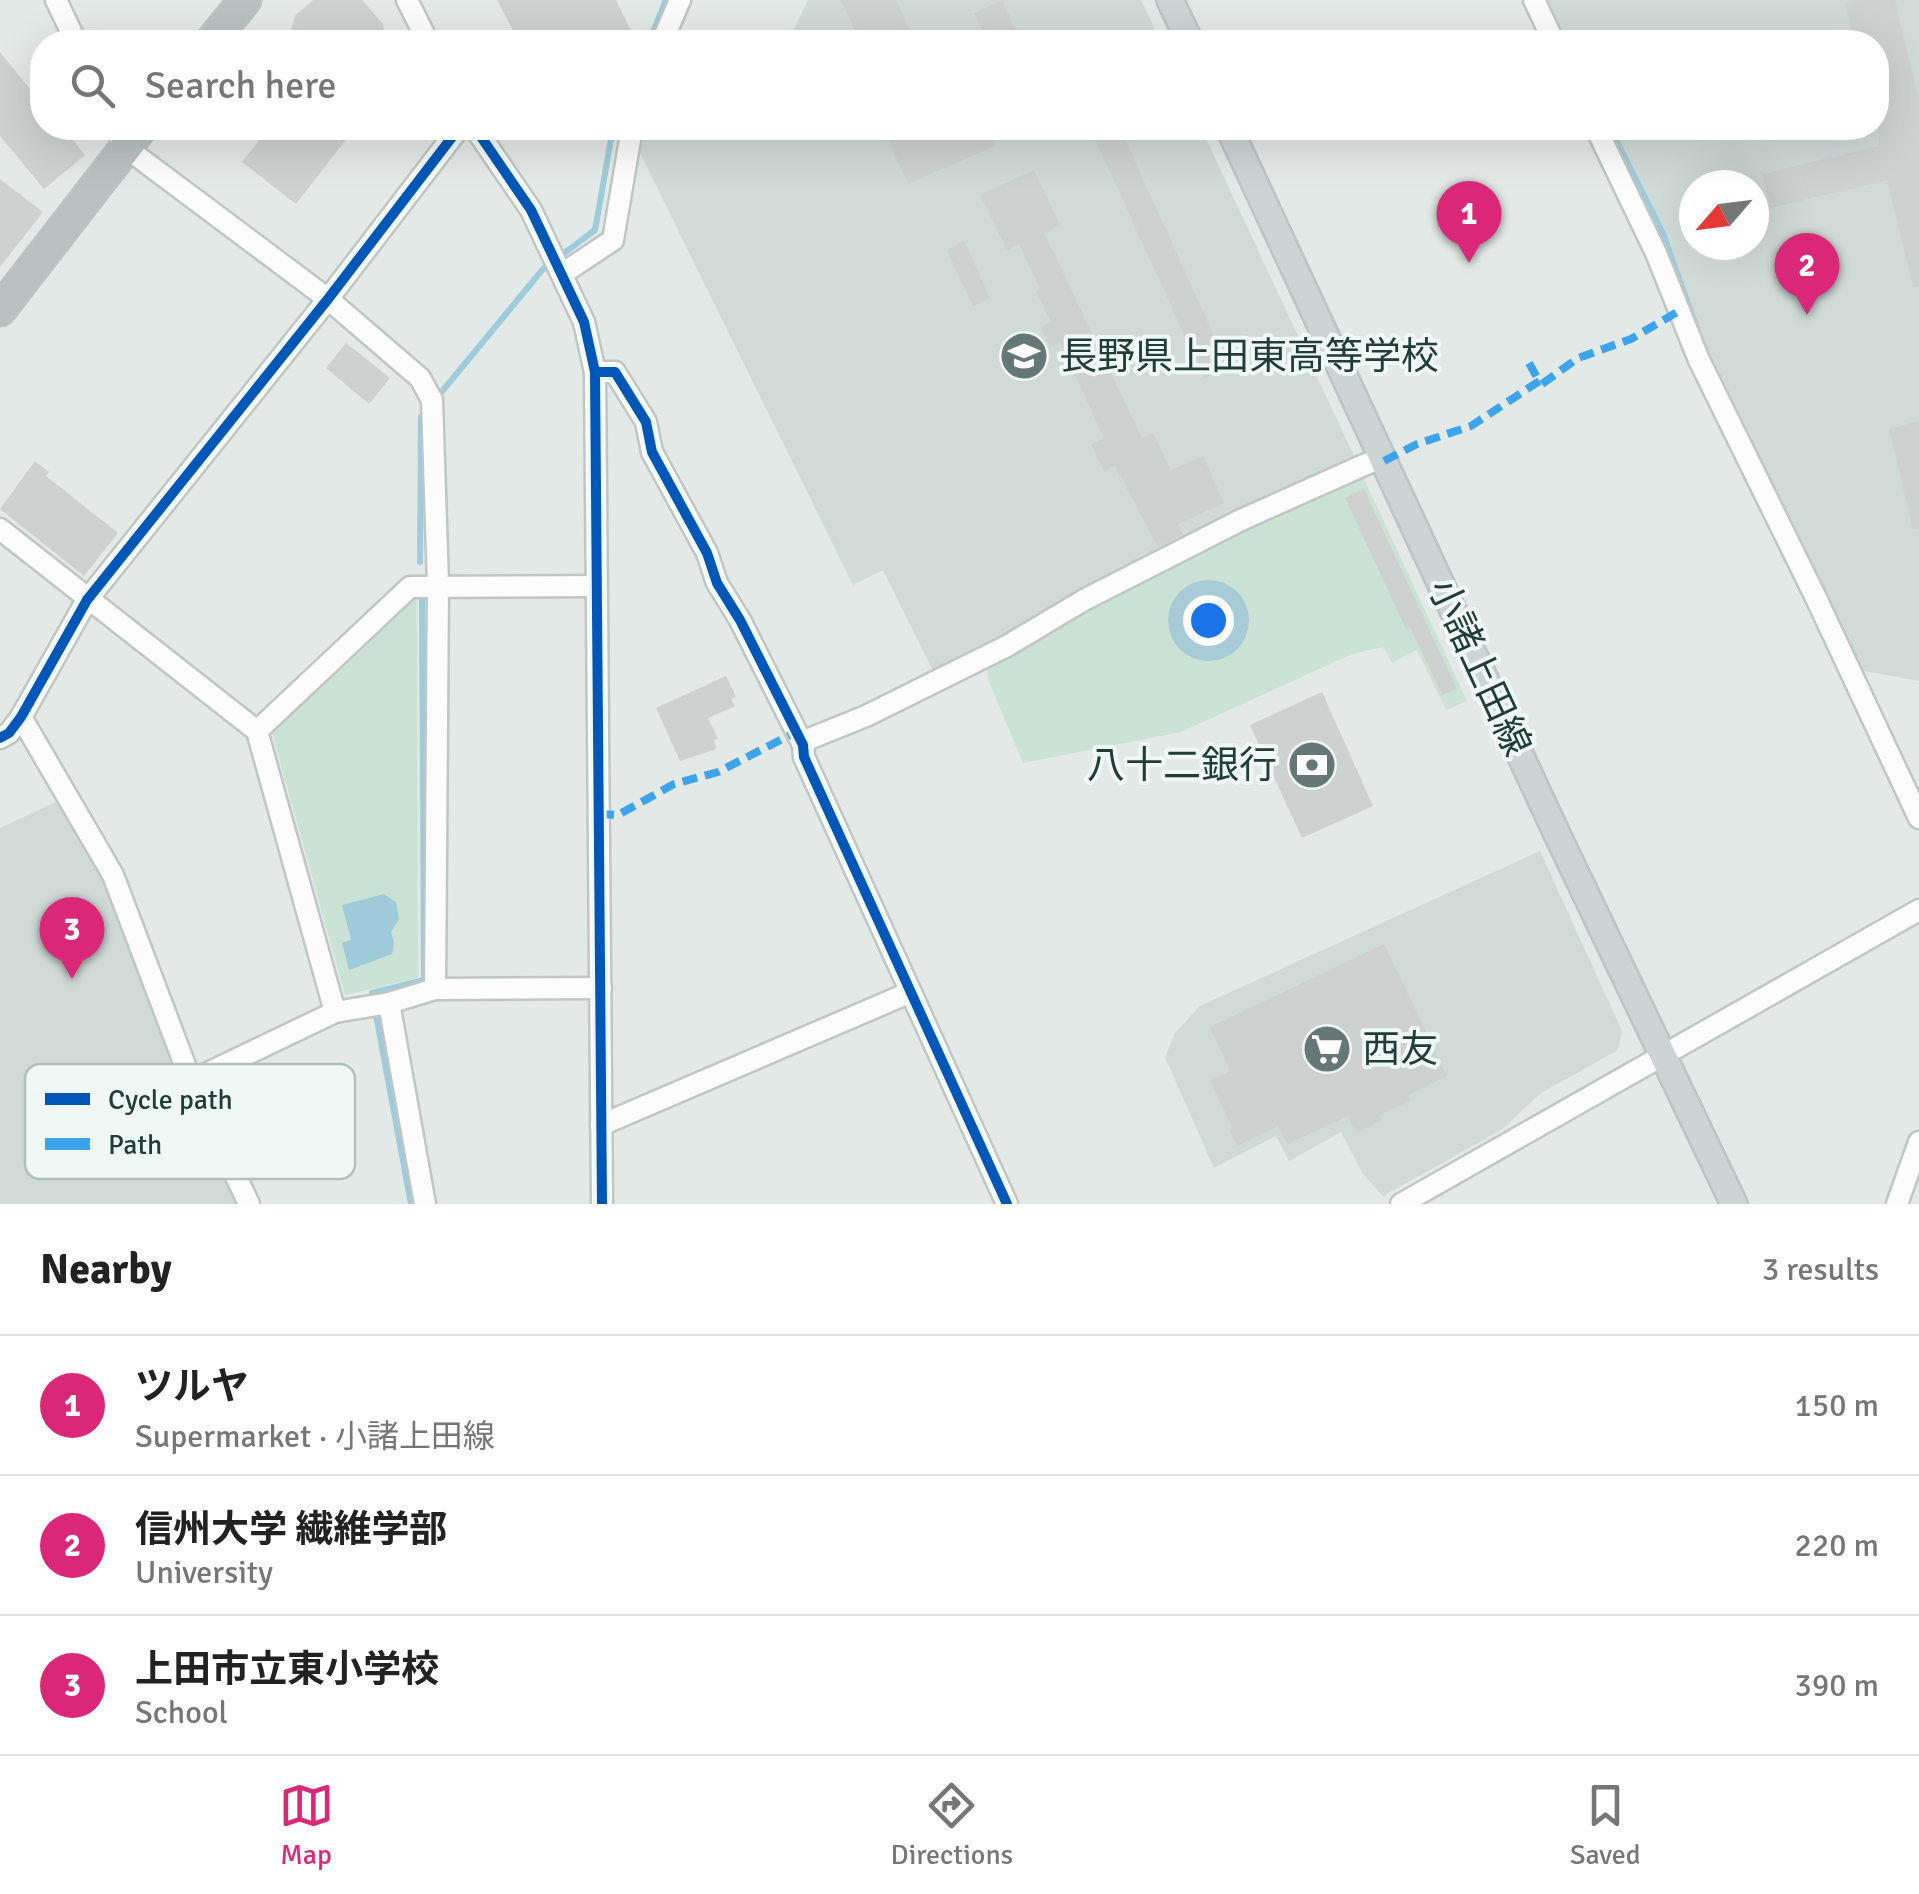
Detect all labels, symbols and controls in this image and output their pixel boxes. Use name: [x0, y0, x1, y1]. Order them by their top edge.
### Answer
search box: [30, 30, 1889, 140]
icon: search: [65, 58, 120, 113]
text: Search here: [145, 62, 337, 109]
north arrow: [1679, 170, 1769, 260]
pin: 1: [1436, 180, 1502, 263]
pin: 2: [1774, 232, 1840, 315]
school or university icon: 長野県上田東高等学校: [998, 330, 1050, 382]
place label: 長野県上田東高等学校: [1059, 333, 1439, 380]
street label: 小諸上田線: [1418, 571, 1541, 763]
your location: [1183, 595, 1234, 646]
bank icon: 八十二銀行: [1286, 739, 1338, 791]
place label: 八十二銀行: [1087, 742, 1277, 789]
pin: 3: [40, 896, 104, 979]
supermarket icon: 西友: [1301, 1023, 1353, 1075]
place label: 西友: [1362, 1026, 1438, 1073]
legend: [25, 1064, 355, 1179]
text: Cycle path: [108, 1083, 233, 1117]
text: Path: [108, 1128, 162, 1162]
text: Nearby: [40, 1244, 172, 1295]
text: 3 results: [1762, 1250, 1879, 1289]
text: ツルヤ: [135, 1363, 249, 1410]
text: 1: [64, 1386, 81, 1425]
text: 150 m: [1795, 1386, 1879, 1425]
text: Supermarket · 小諸上田線: [135, 1417, 495, 1456]
text: 信州大学 繊維学部: [135, 1506, 447, 1553]
text: 2: [64, 1526, 81, 1565]
text: 220 m: [1795, 1526, 1879, 1565]
text: University: [135, 1553, 273, 1592]
text: 上田市立東小学校: [135, 1646, 439, 1693]
text: 3: [64, 1666, 81, 1705]
text: 390 m: [1795, 1666, 1879, 1705]
text: School: [135, 1693, 228, 1732]
tab: Map: [279, 1778, 334, 1872]
tab: Directions: [891, 1778, 1013, 1872]
tab: Saved: [1570, 1778, 1640, 1872]

